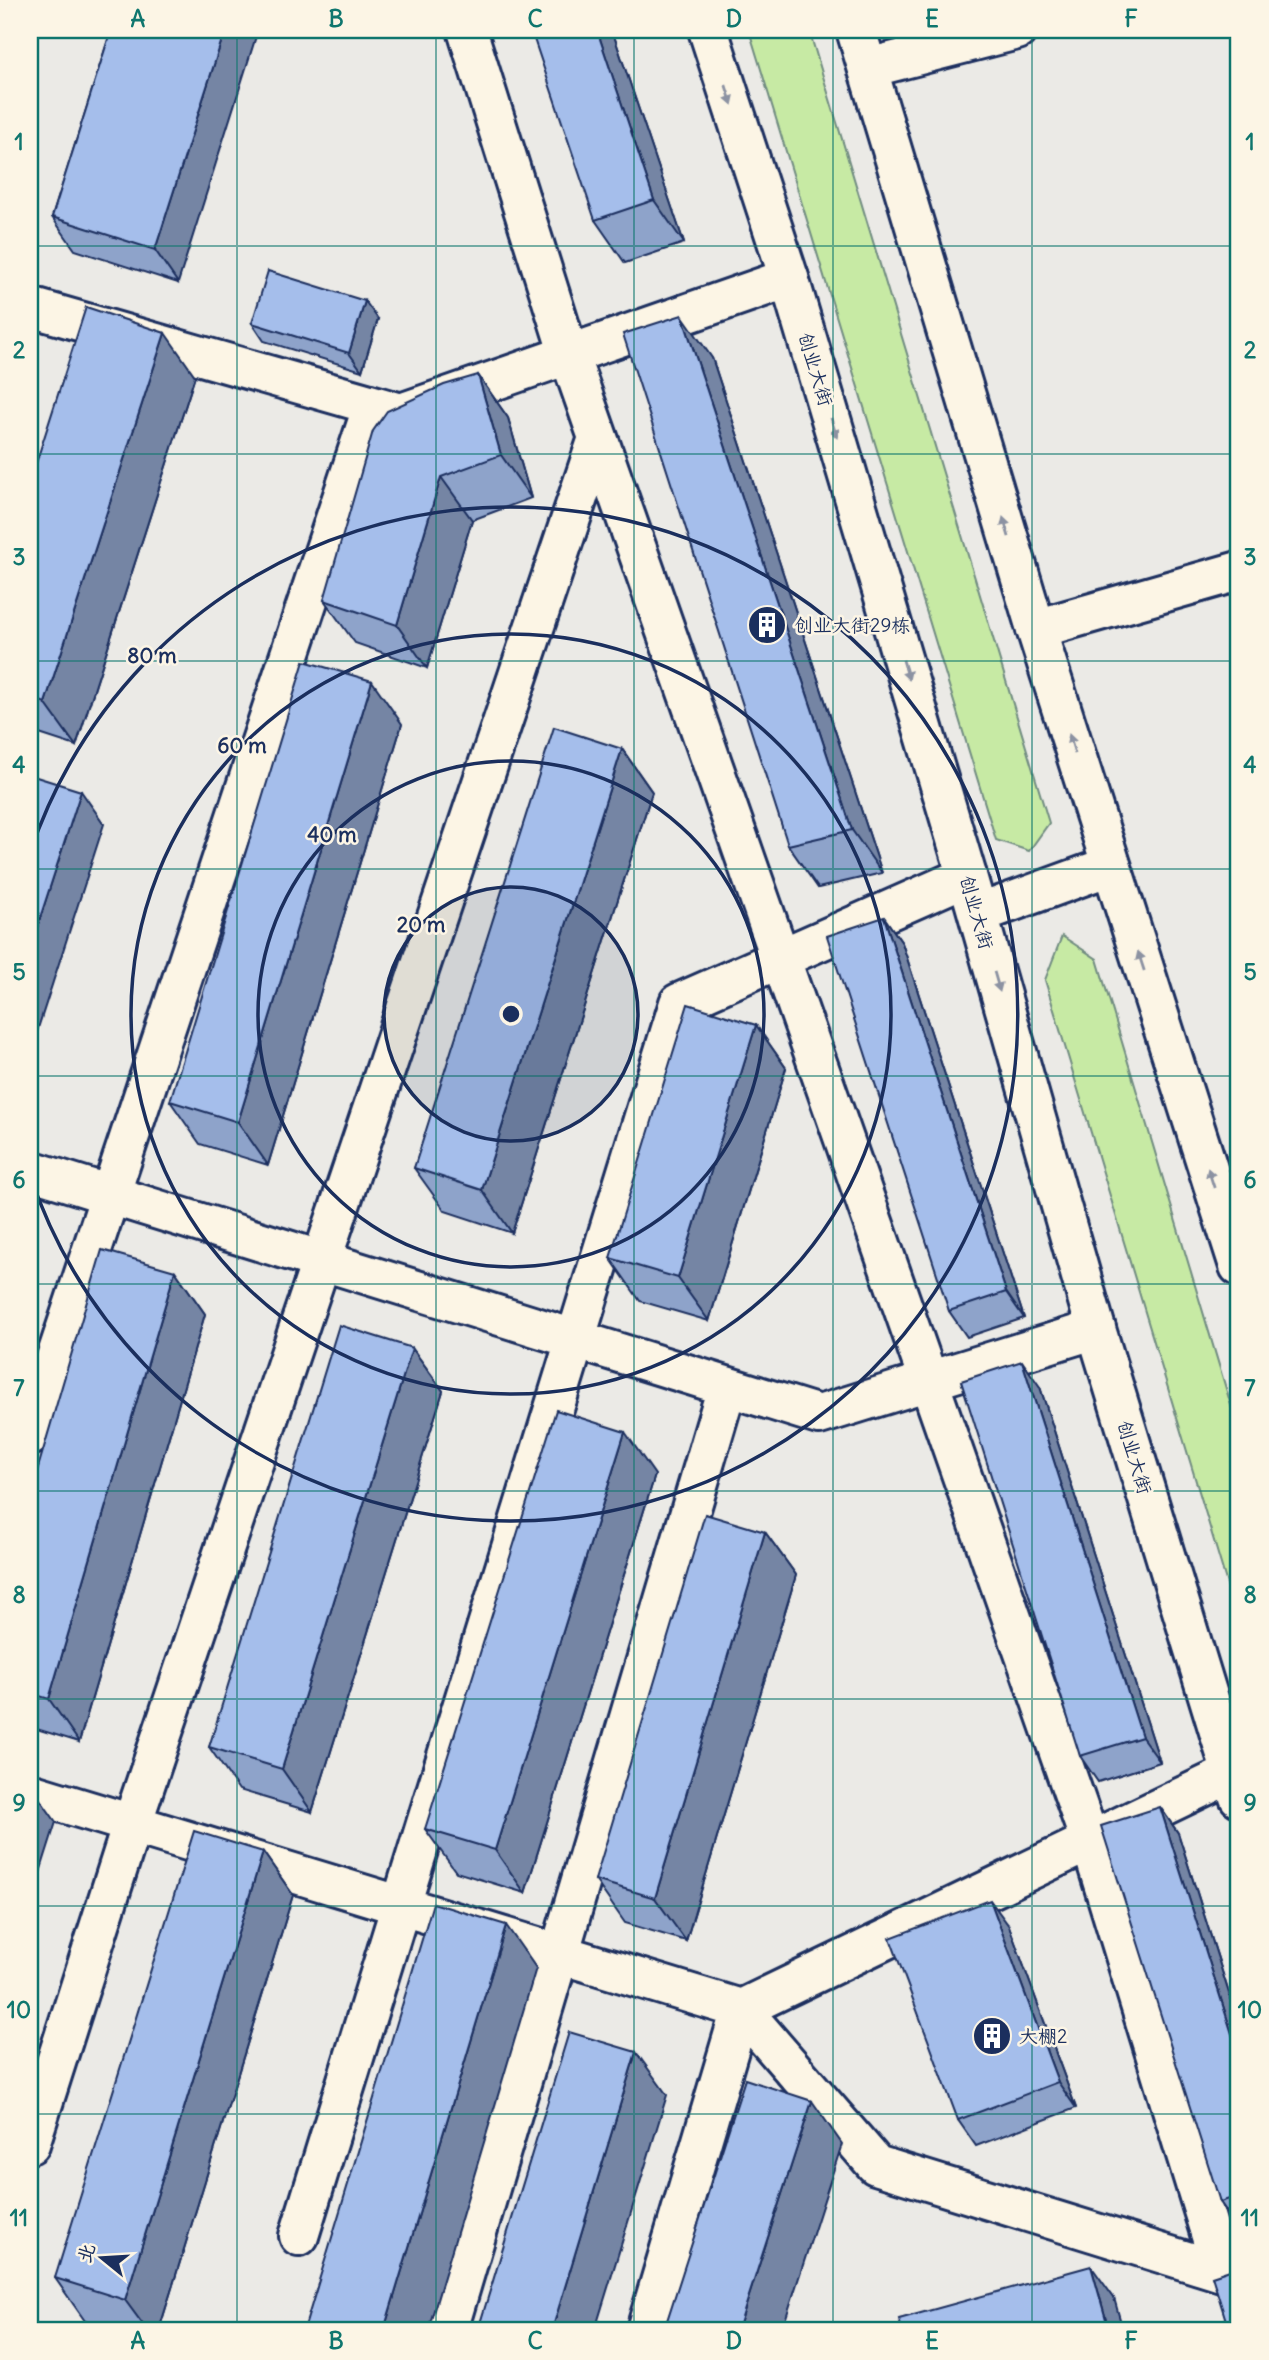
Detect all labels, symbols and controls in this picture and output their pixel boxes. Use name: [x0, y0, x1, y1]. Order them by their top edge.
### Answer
text: A: [131, 4, 146, 33]
text: B: [328, 4, 344, 33]
text: C: [527, 4, 543, 33]
text: D: [726, 4, 742, 33]
text: E: [925, 4, 939, 33]
text: F: [1124, 4, 1138, 33]
one-way arrow: [724, 84, 735, 105]
text: 1: [14, 127, 24, 156]
text: 1: [1245, 127, 1255, 156]
street label: 创业大街: [793, 329, 839, 409]
text: 2: [13, 335, 26, 364]
text: 2: [1244, 335, 1257, 364]
one-way arrow: [829, 418, 839, 439]
one-way arrow: [1000, 516, 1010, 537]
text: 3: [12, 542, 26, 571]
text: 3: [1243, 542, 1257, 571]
building icon: 创业大街29栋: [746, 604, 788, 646]
place label: 创业大街29栋: [794, 613, 910, 637]
text: 80 m: [127, 642, 177, 669]
one-way arrow: [901, 660, 911, 681]
text: 60 m: [217, 732, 267, 759]
one-way arrow: [1067, 734, 1077, 755]
text: 4: [12, 750, 26, 779]
text: 4: [1243, 750, 1257, 779]
text: 40 m: [307, 821, 357, 848]
street label: 创业大街: [955, 872, 999, 952]
text: 20 m: [397, 911, 446, 938]
one-way arrow: [1135, 950, 1146, 971]
text: 5: [12, 957, 26, 986]
text: 5: [1243, 957, 1257, 986]
one-way arrow: [993, 972, 1003, 993]
centre of rings: [499, 1002, 523, 1026]
text: 6: [12, 1165, 26, 1194]
text: 6: [1243, 1165, 1257, 1194]
one-way arrow: [1205, 1167, 1216, 1188]
text: 7: [13, 1373, 25, 1402]
text: 7: [1244, 1373, 1256, 1402]
street label: 创业大街: [1112, 1417, 1158, 1497]
text: 8: [12, 1580, 26, 1609]
text: 8: [1243, 1580, 1257, 1609]
text: 9: [12, 1788, 26, 1817]
text: 9: [1243, 1788, 1257, 1817]
text: 10: [7, 1995, 31, 2024]
text: 10: [1238, 1995, 1262, 2024]
building icon: 大棚2: [971, 2015, 1013, 2057]
place label: 大棚2: [1019, 2024, 1067, 2048]
text: 11: [10, 2203, 28, 2232]
text: 11: [1241, 2203, 1259, 2232]
north arrow: [66, 2224, 136, 2294]
text: 北: [71, 2240, 100, 2265]
text: A: [131, 2326, 146, 2355]
text: B: [328, 2326, 344, 2355]
text: C: [527, 2326, 543, 2355]
text: D: [726, 2326, 742, 2355]
text: E: [925, 2326, 939, 2355]
text: F: [1124, 2326, 1138, 2355]

